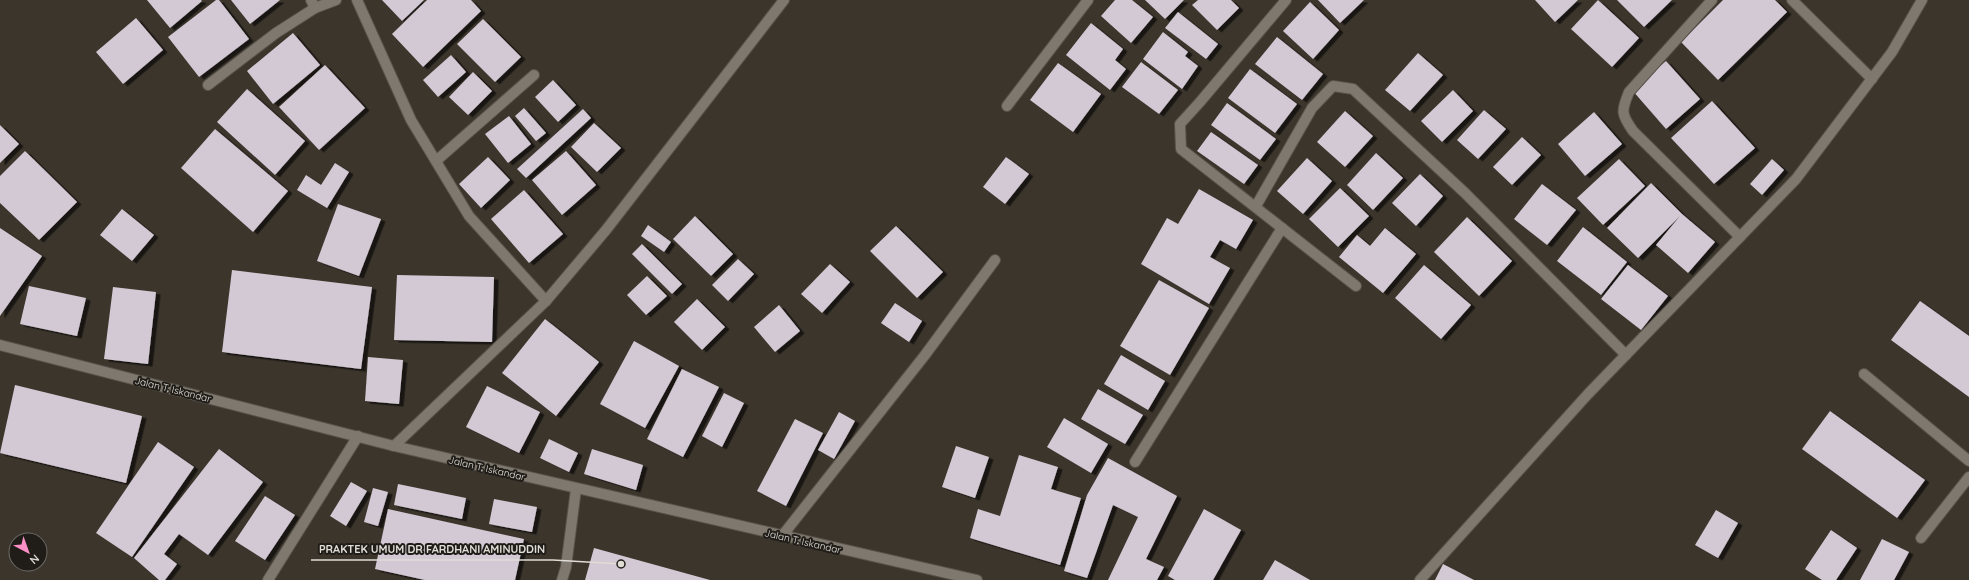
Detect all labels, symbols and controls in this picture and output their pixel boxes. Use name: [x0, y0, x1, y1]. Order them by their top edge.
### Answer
street label: Jalan T. Iskandar: [133, 374, 213, 405]
street label: Jalan T. Iskandar: [447, 453, 527, 484]
street label: Jalan T. Iskandar: [763, 526, 843, 557]
north arrow: [8, 532, 48, 572]
callout: PRAKTEK UMUM DR FARDHANI AMINUDDIN: [311, 537, 553, 560]
text: PRAKTEK UMUM DR FARDHANI AMINUDDIN: [319, 542, 545, 556]
text: N: [27, 552, 42, 567]

